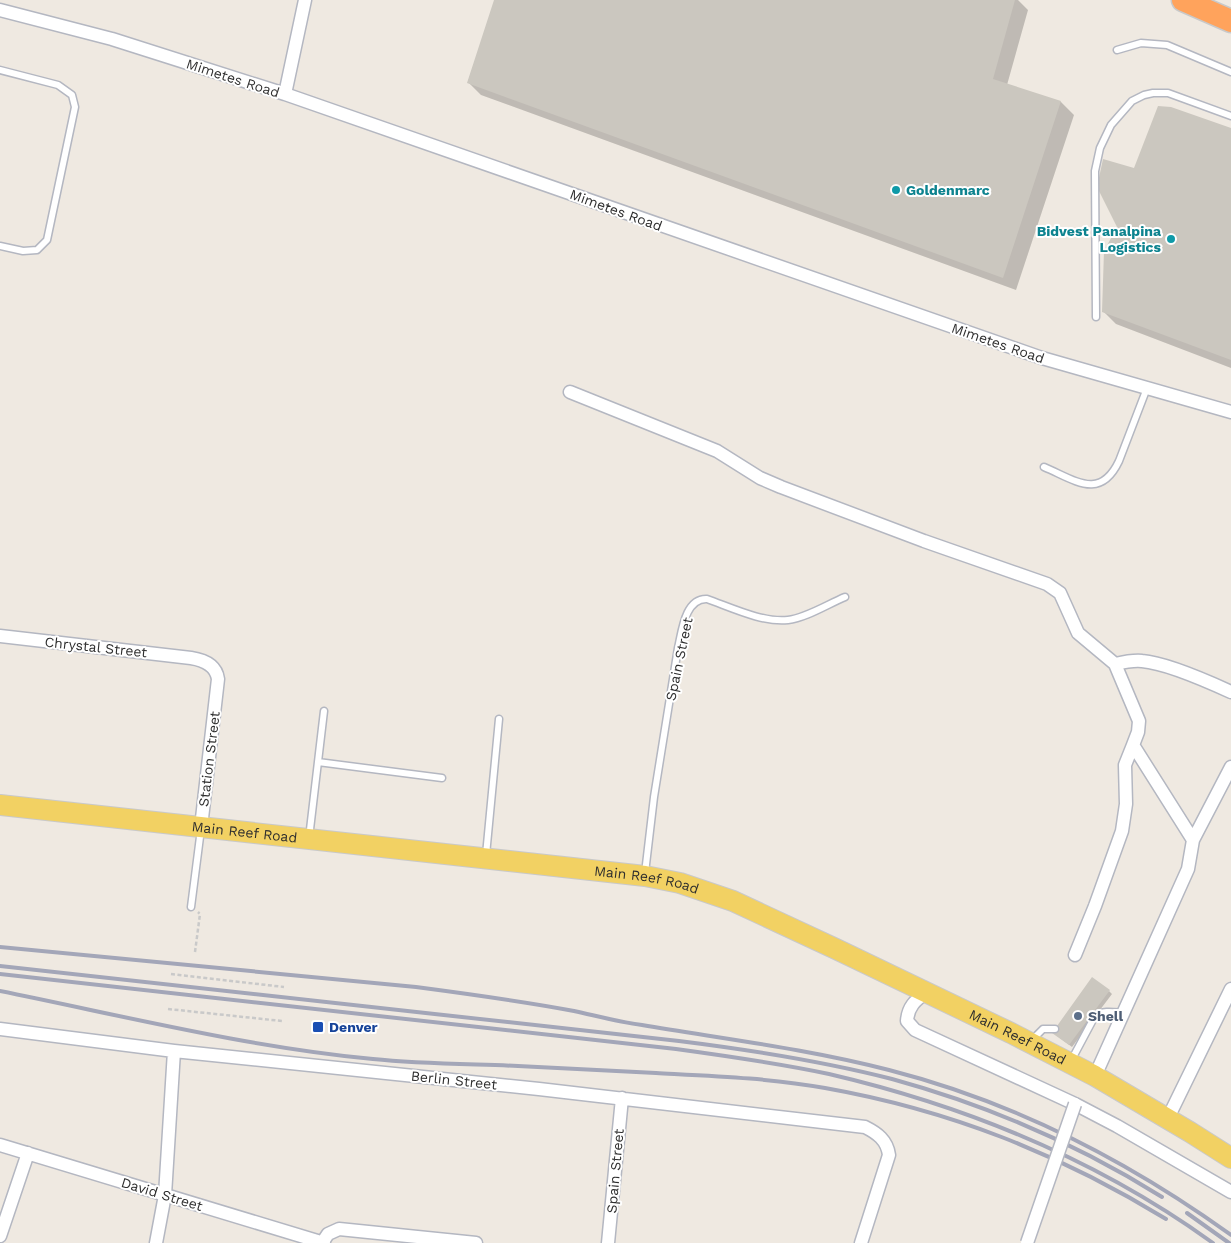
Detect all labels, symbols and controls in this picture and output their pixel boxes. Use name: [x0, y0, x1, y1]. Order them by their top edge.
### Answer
street label: Mimetes Road: [184, 55, 282, 101]
place label: Goldenmarc: [906, 182, 990, 198]
marker: Goldenmarc: [890, 184, 902, 196]
street label: Mimetes Road: [568, 186, 664, 234]
place label: Bidvest Panalpina Logistics: [1037, 223, 1162, 255]
marker: Bidvest Panalpina Logistics: [1165, 233, 1177, 245]
street label: Mimetes Road: [949, 320, 1047, 366]
street label: Spain Street: [662, 616, 696, 702]
street label: Chrystal Street: [44, 634, 148, 660]
street label: Station Street: [195, 710, 223, 808]
street label: Main Reef Road: [191, 818, 298, 846]
street label: Main Reef Road: [593, 862, 701, 897]
street label: Main Reef Road: [967, 1006, 1069, 1068]
place label: Shell: [1088, 1008, 1123, 1024]
marker: Shell: [1072, 1010, 1084, 1022]
place label: Denver: [329, 1019, 378, 1035]
marker: Denver: [311, 1020, 325, 1034]
street label: Berlin Street: [410, 1068, 498, 1092]
street label: Spain Street: [603, 1128, 627, 1214]
street label: David Street: [119, 1174, 205, 1214]

